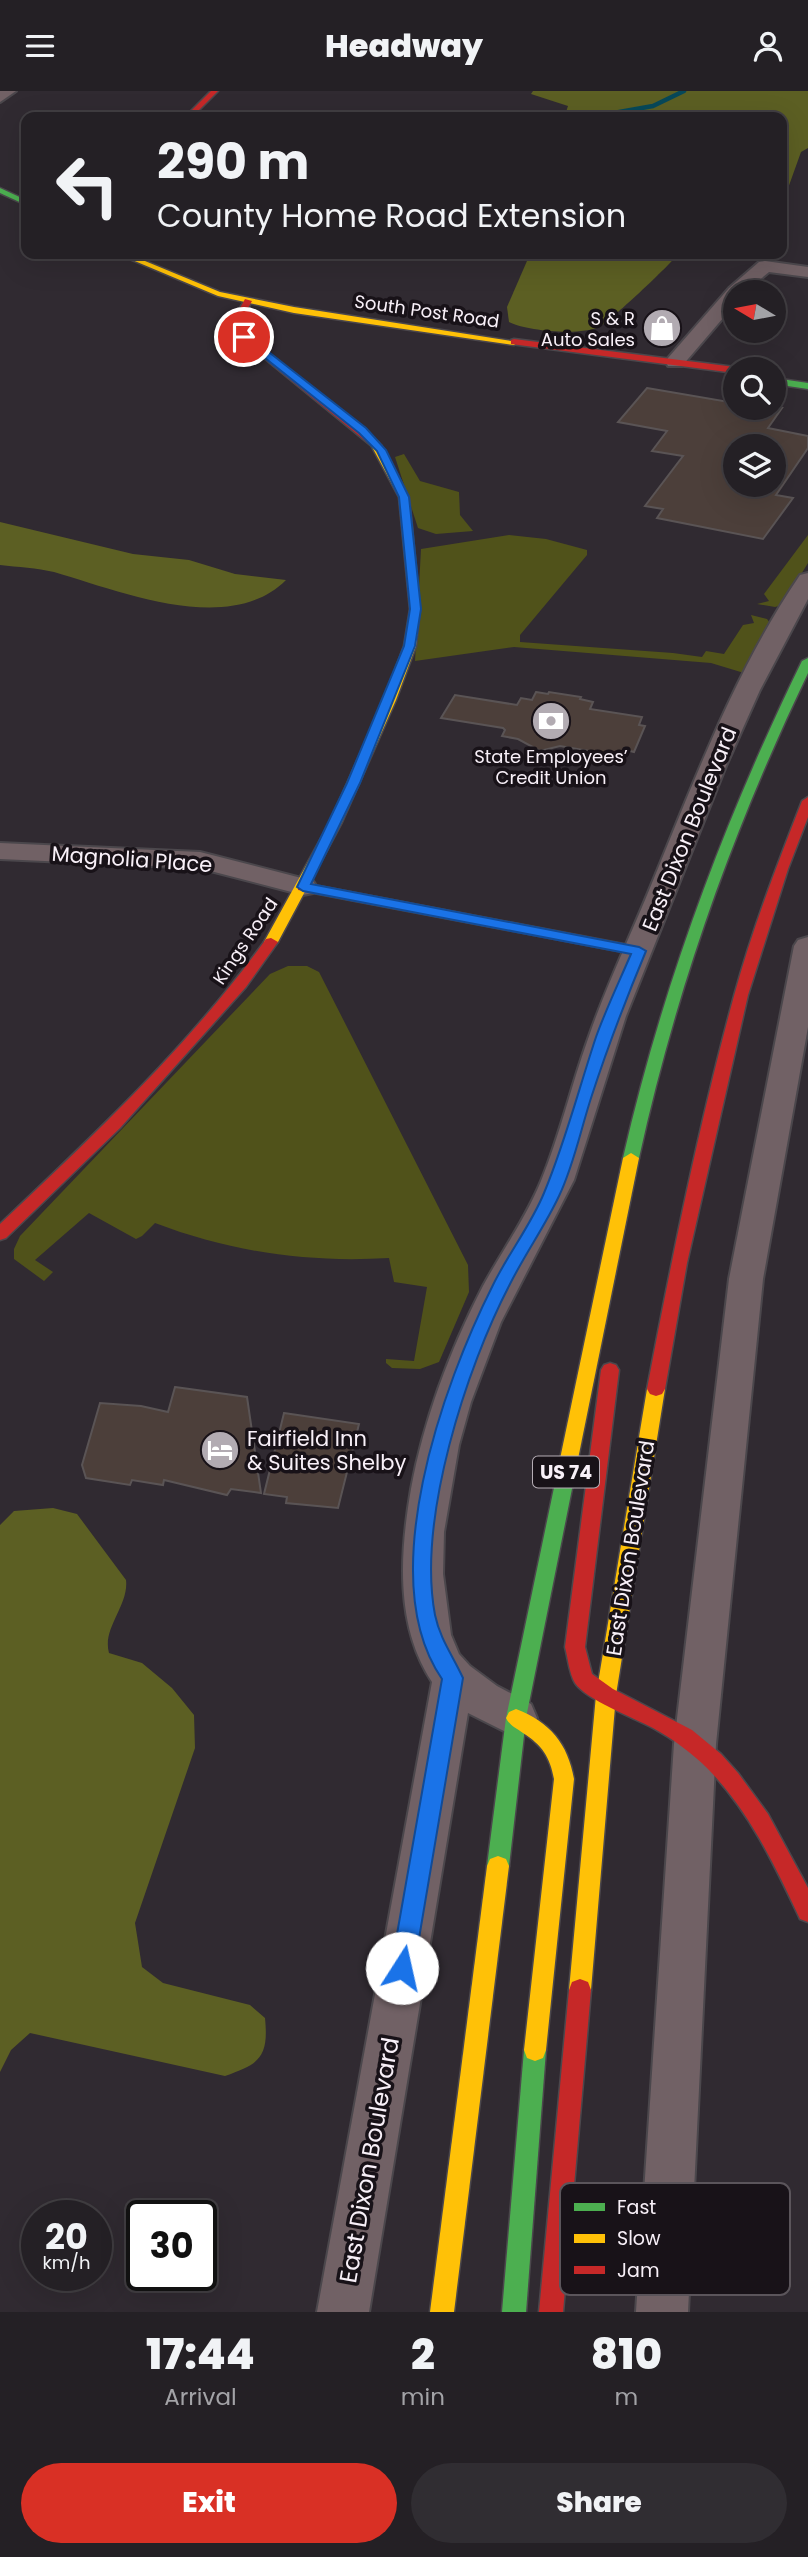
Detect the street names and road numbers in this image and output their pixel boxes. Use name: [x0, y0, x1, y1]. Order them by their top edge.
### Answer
street label: South Post Road: [353, 288, 501, 334]
street label: East Dixon Boulevard: [635, 723, 743, 935]
street label: Magnolia Place: [51, 839, 213, 879]
street label: Kings Road: [207, 893, 283, 989]
street label: East Dixon Boulevard: [599, 1438, 661, 1658]
road number: US 74: [533, 1457, 599, 1487]
street label: East Dixon Boulevard: [331, 2035, 407, 2285]

